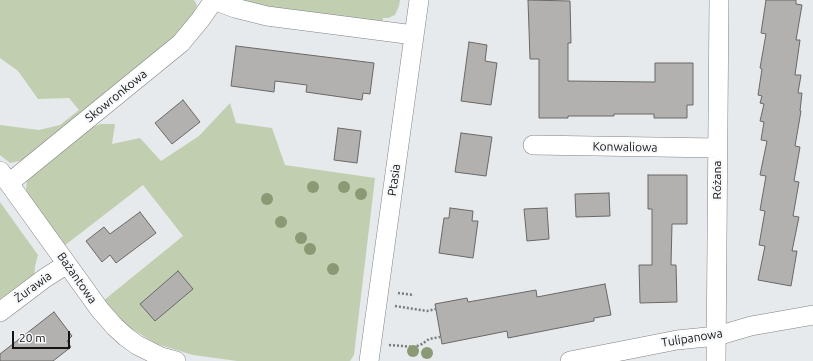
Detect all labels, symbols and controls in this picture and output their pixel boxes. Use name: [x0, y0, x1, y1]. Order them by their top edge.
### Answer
street label: Skowronkowa: [82, 67, 150, 125]
street label: Konwaliowa: [592, 139, 658, 155]
street label: Różana: [710, 160, 724, 200]
street label: Ptasia: [385, 163, 403, 197]
street label: Bażantowa: [54, 250, 100, 306]
street label: Żurawia: [12, 269, 54, 305]
scale bar: [14, 323, 72, 349]
street label: Tulipanowa: [660, 326, 724, 350]
text: 20 m: [19, 331, 46, 344]

